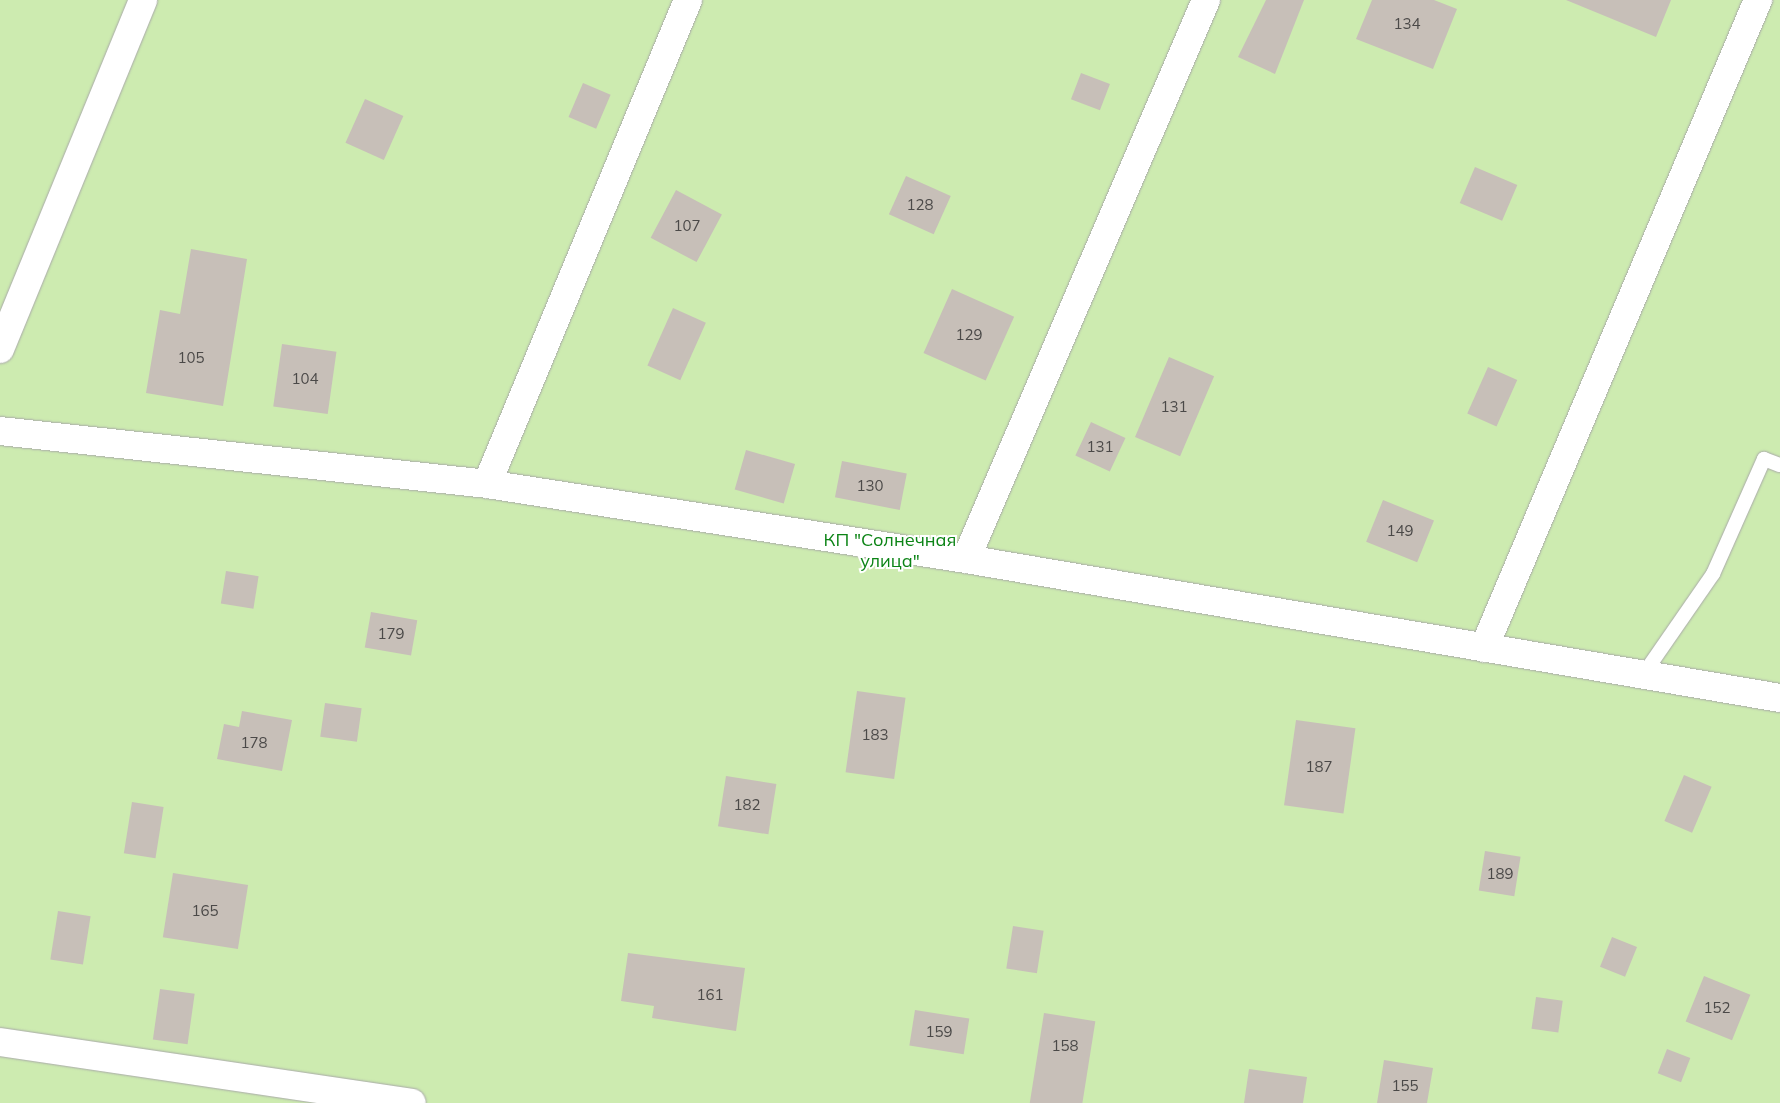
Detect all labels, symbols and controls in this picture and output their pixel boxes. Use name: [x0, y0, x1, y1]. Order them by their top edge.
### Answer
house number: 134: [1394, 15, 1420, 33]
house number: 128: [907, 196, 933, 214]
house number: 107: [674, 217, 700, 235]
house number: 129: [956, 326, 982, 344]
house number: 105: [178, 349, 204, 367]
house number: 104: [292, 370, 318, 388]
house number: 131: [1161, 398, 1187, 416]
house number: 131: [1087, 438, 1113, 456]
house number: 130: [857, 477, 883, 495]
house number: 149: [1387, 522, 1413, 540]
park label: КП "Солнечная улица": [824, 530, 956, 572]
house number: 179: [378, 625, 404, 643]
house number: 183: [862, 726, 888, 744]
house number: 178: [241, 734, 267, 752]
house number: 187: [1306, 758, 1332, 776]
house number: 182: [734, 796, 760, 814]
house number: 189: [1487, 865, 1513, 883]
house number: 165: [192, 902, 218, 920]
house number: 161: [697, 986, 723, 1004]
house number: 152: [1704, 999, 1730, 1017]
house number: 159: [926, 1023, 952, 1041]
house number: 158: [1052, 1037, 1078, 1055]
house number: 155: [1392, 1077, 1418, 1095]

